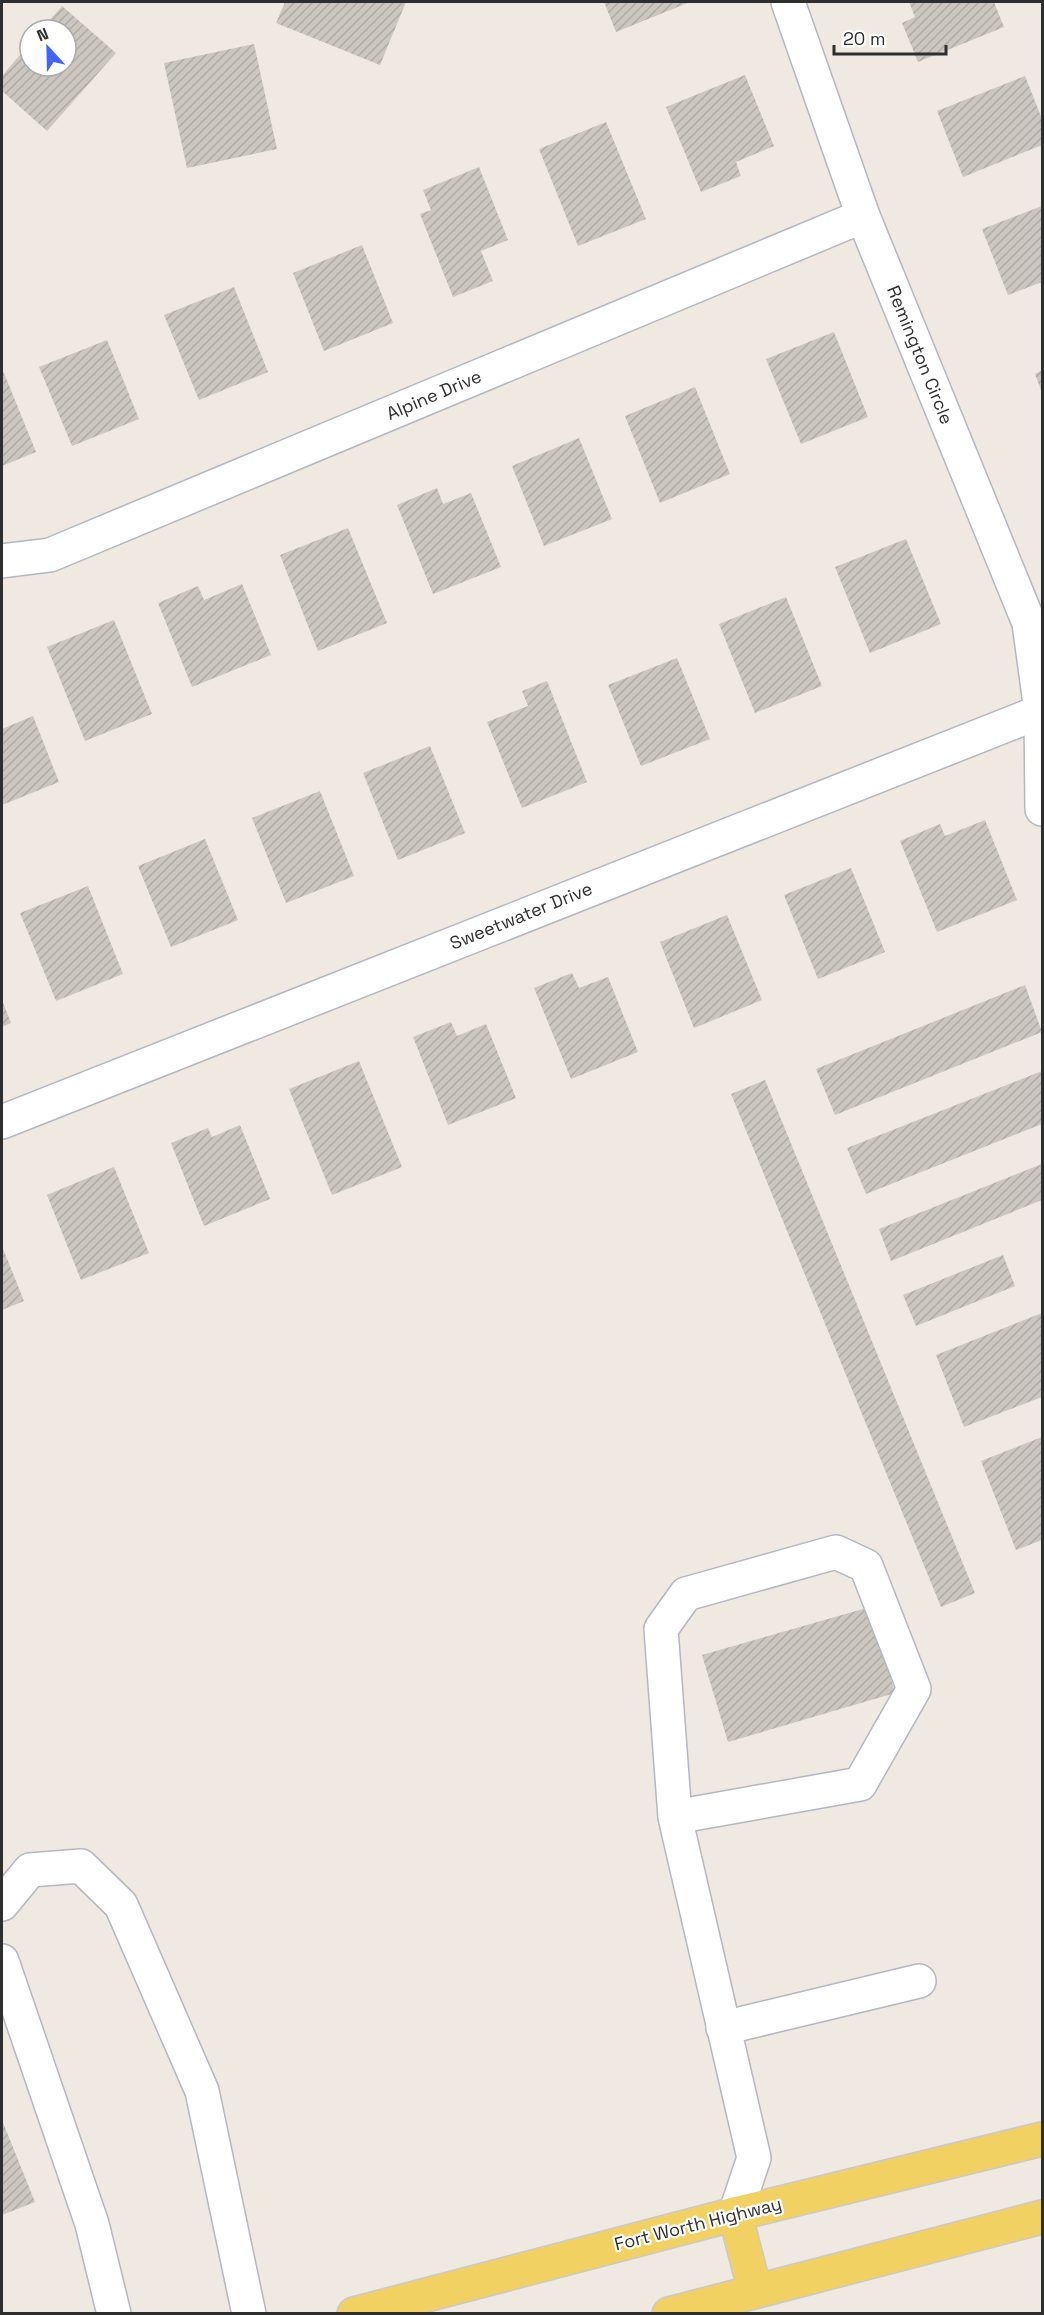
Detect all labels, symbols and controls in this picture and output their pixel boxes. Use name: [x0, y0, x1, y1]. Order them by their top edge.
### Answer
north arrow: [18, 18, 78, 78]
scale bar: [834, 18, 946, 56]
text: N: [34, 23, 51, 46]
text: 20 m: [843, 27, 886, 50]
street label: Remington Circle: [882, 282, 959, 428]
street label: Alpine Drive: [383, 364, 485, 425]
street label: Sweetwater Drive: [446, 876, 595, 955]
street label: Fort Worth Highway: [612, 2192, 784, 2255]

